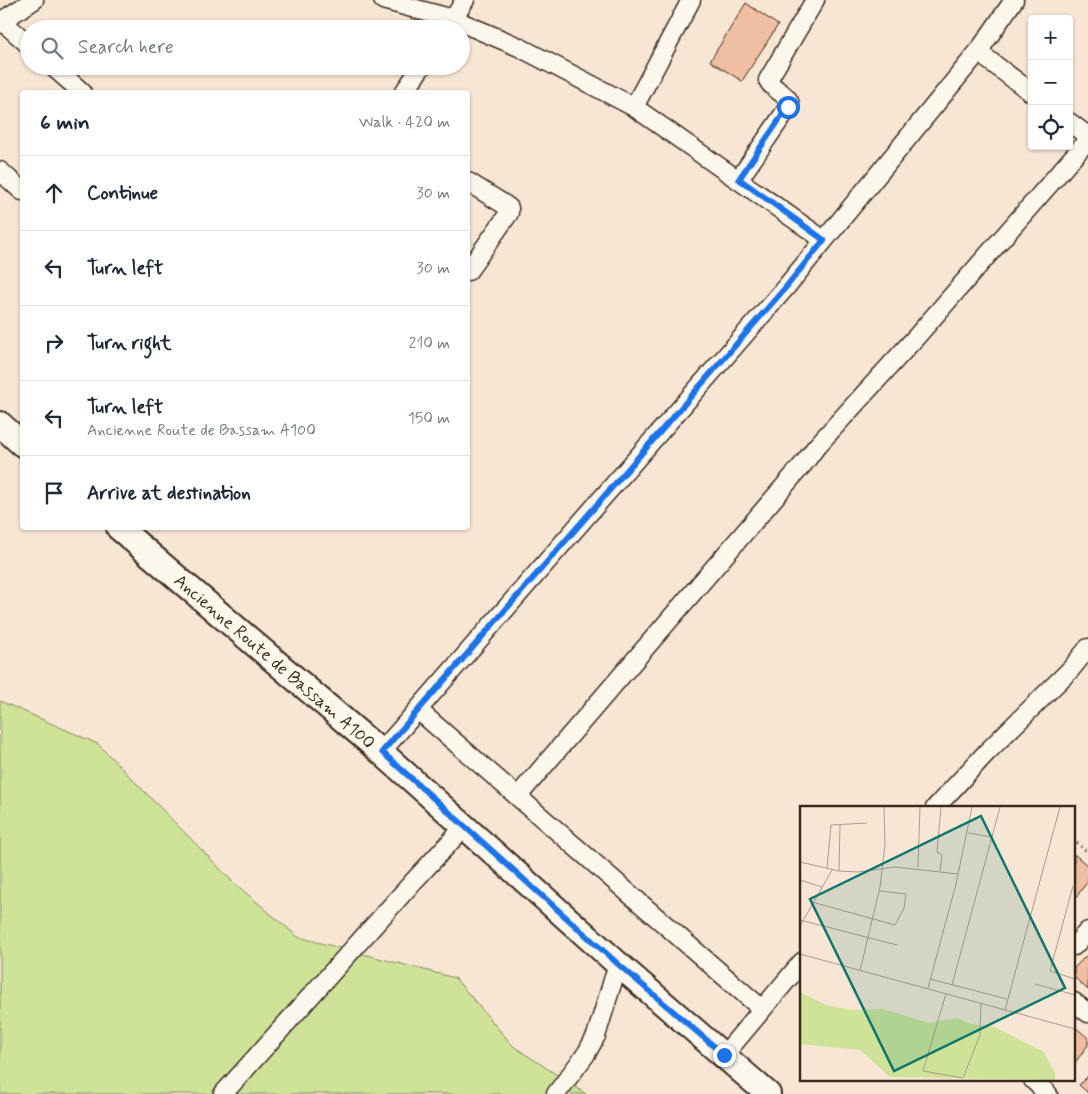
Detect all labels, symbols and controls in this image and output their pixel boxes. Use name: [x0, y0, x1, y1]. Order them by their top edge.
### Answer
map controls: [1028, 15, 1073, 150]
button: +: [1028, 15, 1073, 60]
search box: [20, 20, 470, 75]
icon: search: [38, 34, 66, 62]
text: Search here: [78, 35, 174, 60]
button: −: [1028, 60, 1073, 105]
route start: [777, 96, 800, 119]
button: locate: [1028, 105, 1073, 150]
text: 6 min: [40, 109, 90, 137]
text: Walk · 420 m: [359, 112, 450, 133]
icon: ahead: [40, 179, 68, 207]
text: Continue: [87, 181, 158, 206]
text: 30 m: [417, 183, 450, 204]
icon: left: [40, 254, 68, 282]
text: Turn left: [87, 256, 163, 281]
text: 30 m: [417, 258, 450, 279]
icon: right: [40, 329, 68, 357]
text: Turn right: [87, 331, 171, 356]
text: 210 m: [409, 333, 450, 354]
text: Turn left: [87, 395, 163, 420]
icon: left: [40, 404, 68, 432]
text: 150 m: [408, 408, 450, 429]
text: Ancienne Route de Bassam A100: [87, 420, 316, 441]
icon: arrive: [40, 479, 68, 507]
text: Arrive at destination: [87, 481, 251, 506]
street label: Ancienne Route de Bassam A100: [168, 569, 380, 755]
inset map: [800, 806, 1076, 1082]
route end: [713, 1044, 736, 1067]

